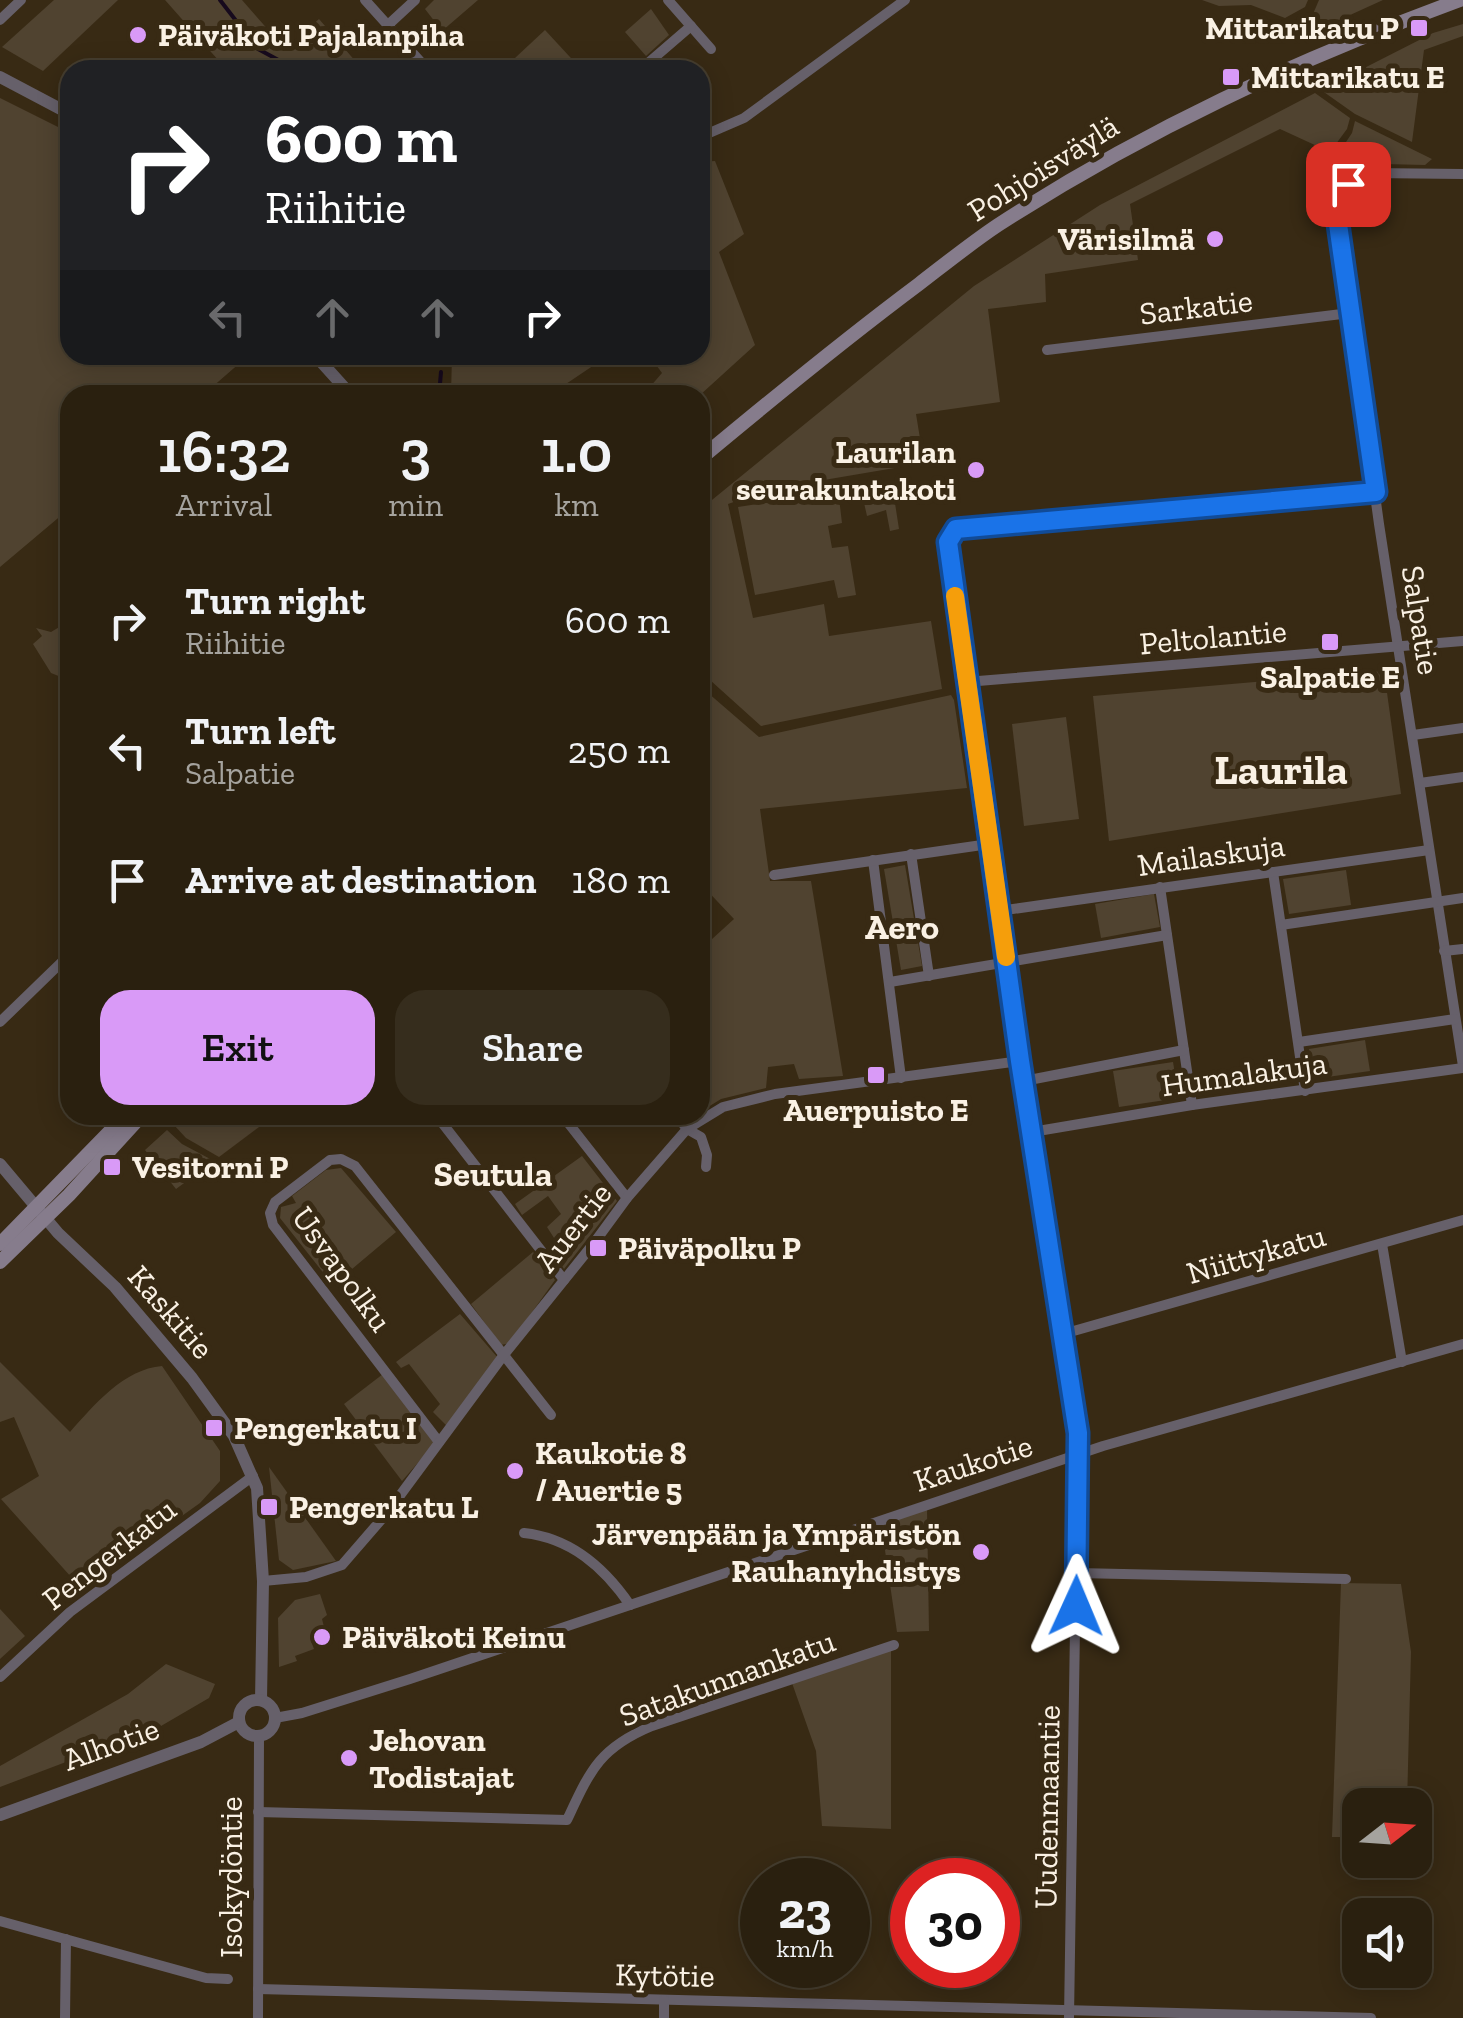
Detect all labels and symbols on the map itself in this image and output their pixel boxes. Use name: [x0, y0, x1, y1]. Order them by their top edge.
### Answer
place label: Mittarikatu P: [1205, 9, 1399, 47]
place label: Päiväkoti Pajalanpiha: [158, 16, 464, 54]
marker: Mittarikatu P: [1408, 17, 1430, 39]
marker: Päiväkoti Pajalanpiha: [127, 24, 149, 46]
place label: Mittarikatu E: [1251, 58, 1445, 96]
marker: Mittarikatu E: [1220, 66, 1242, 88]
street label: Pohjoisväylä: [961, 107, 1125, 229]
pin: [1306, 142, 1391, 227]
place label: Värisilmä: [1058, 220, 1195, 258]
marker: Värisilmä: [1204, 228, 1226, 250]
street label: Sarkatie: [1137, 281, 1255, 333]
place label: Laurilan seurakuntakoti: [736, 433, 956, 508]
marker: Laurilan seurakuntakoti: [965, 459, 987, 481]
street label: Salpatie: [1394, 563, 1448, 677]
street label: Peltolantie: [1138, 612, 1288, 662]
marker: Salpatie E: [1319, 631, 1341, 653]
place label: Salpatie E: [1260, 658, 1400, 696]
district label: Laurila: [1214, 744, 1348, 795]
street label: Mailaskuja: [1135, 826, 1287, 884]
district label: Aero: [865, 906, 939, 948]
street label: Humalakuja: [1159, 1044, 1329, 1104]
marker: Auerpuisto E: [865, 1064, 887, 1086]
place label: Auerpuisto E: [783, 1091, 969, 1129]
place label: Vesitorni P: [132, 1148, 288, 1186]
district label: Seutula: [434, 1153, 553, 1195]
marker: Vesitorni P: [101, 1156, 123, 1178]
street label: Auertie: [526, 1175, 620, 1279]
street label: Usvapolku: [284, 1199, 400, 1339]
street label: Niittykatu: [1182, 1216, 1330, 1292]
place label: Päiväpolku P: [618, 1229, 801, 1267]
marker: Päiväpolku P: [587, 1237, 609, 1259]
street label: Kaskitie: [120, 1257, 222, 1367]
place label: Pengerkatu I: [234, 1409, 417, 1447]
marker: Pengerkatu I: [203, 1417, 225, 1439]
street label: Kaukotie: [909, 1426, 1037, 1500]
place label: Kaukotie 8 / Auertie 5: [535, 1434, 687, 1509]
marker: Kaukotie 8 / Auertie 5: [504, 1460, 526, 1482]
place label: Pengerkatu L: [289, 1488, 479, 1526]
street label: Pengerkatu: [35, 1490, 183, 1618]
marker: Pengerkatu L: [258, 1496, 280, 1518]
place label: Järvenpään ja Ympäristön Rauhanyhdistys: [592, 1515, 961, 1590]
marker: Järvenpään ja Ympäristön Rauhanyhdistys: [970, 1541, 992, 1563]
position arrow: [1024, 1554, 1128, 1658]
place label: Päiväkoti Keinu: [342, 1618, 566, 1656]
street label: Satakunnankatu: [614, 1621, 840, 1735]
marker: Päiväkoti Keinu: [311, 1626, 333, 1648]
street label: Uudenmaantie: [1026, 1705, 1068, 1909]
street label: Alhotie: [58, 1709, 164, 1779]
place label: Jehovan Todistajat: [369, 1721, 514, 1796]
marker: Jehovan Todistajat: [338, 1747, 360, 1769]
north arrow: [1342, 1788, 1432, 1878]
street label: Isokydöntie: [212, 1796, 250, 1958]
speed limit sign: 30: [890, 1858, 1020, 1988]
street label: Kytötie: [615, 1955, 715, 1995]

